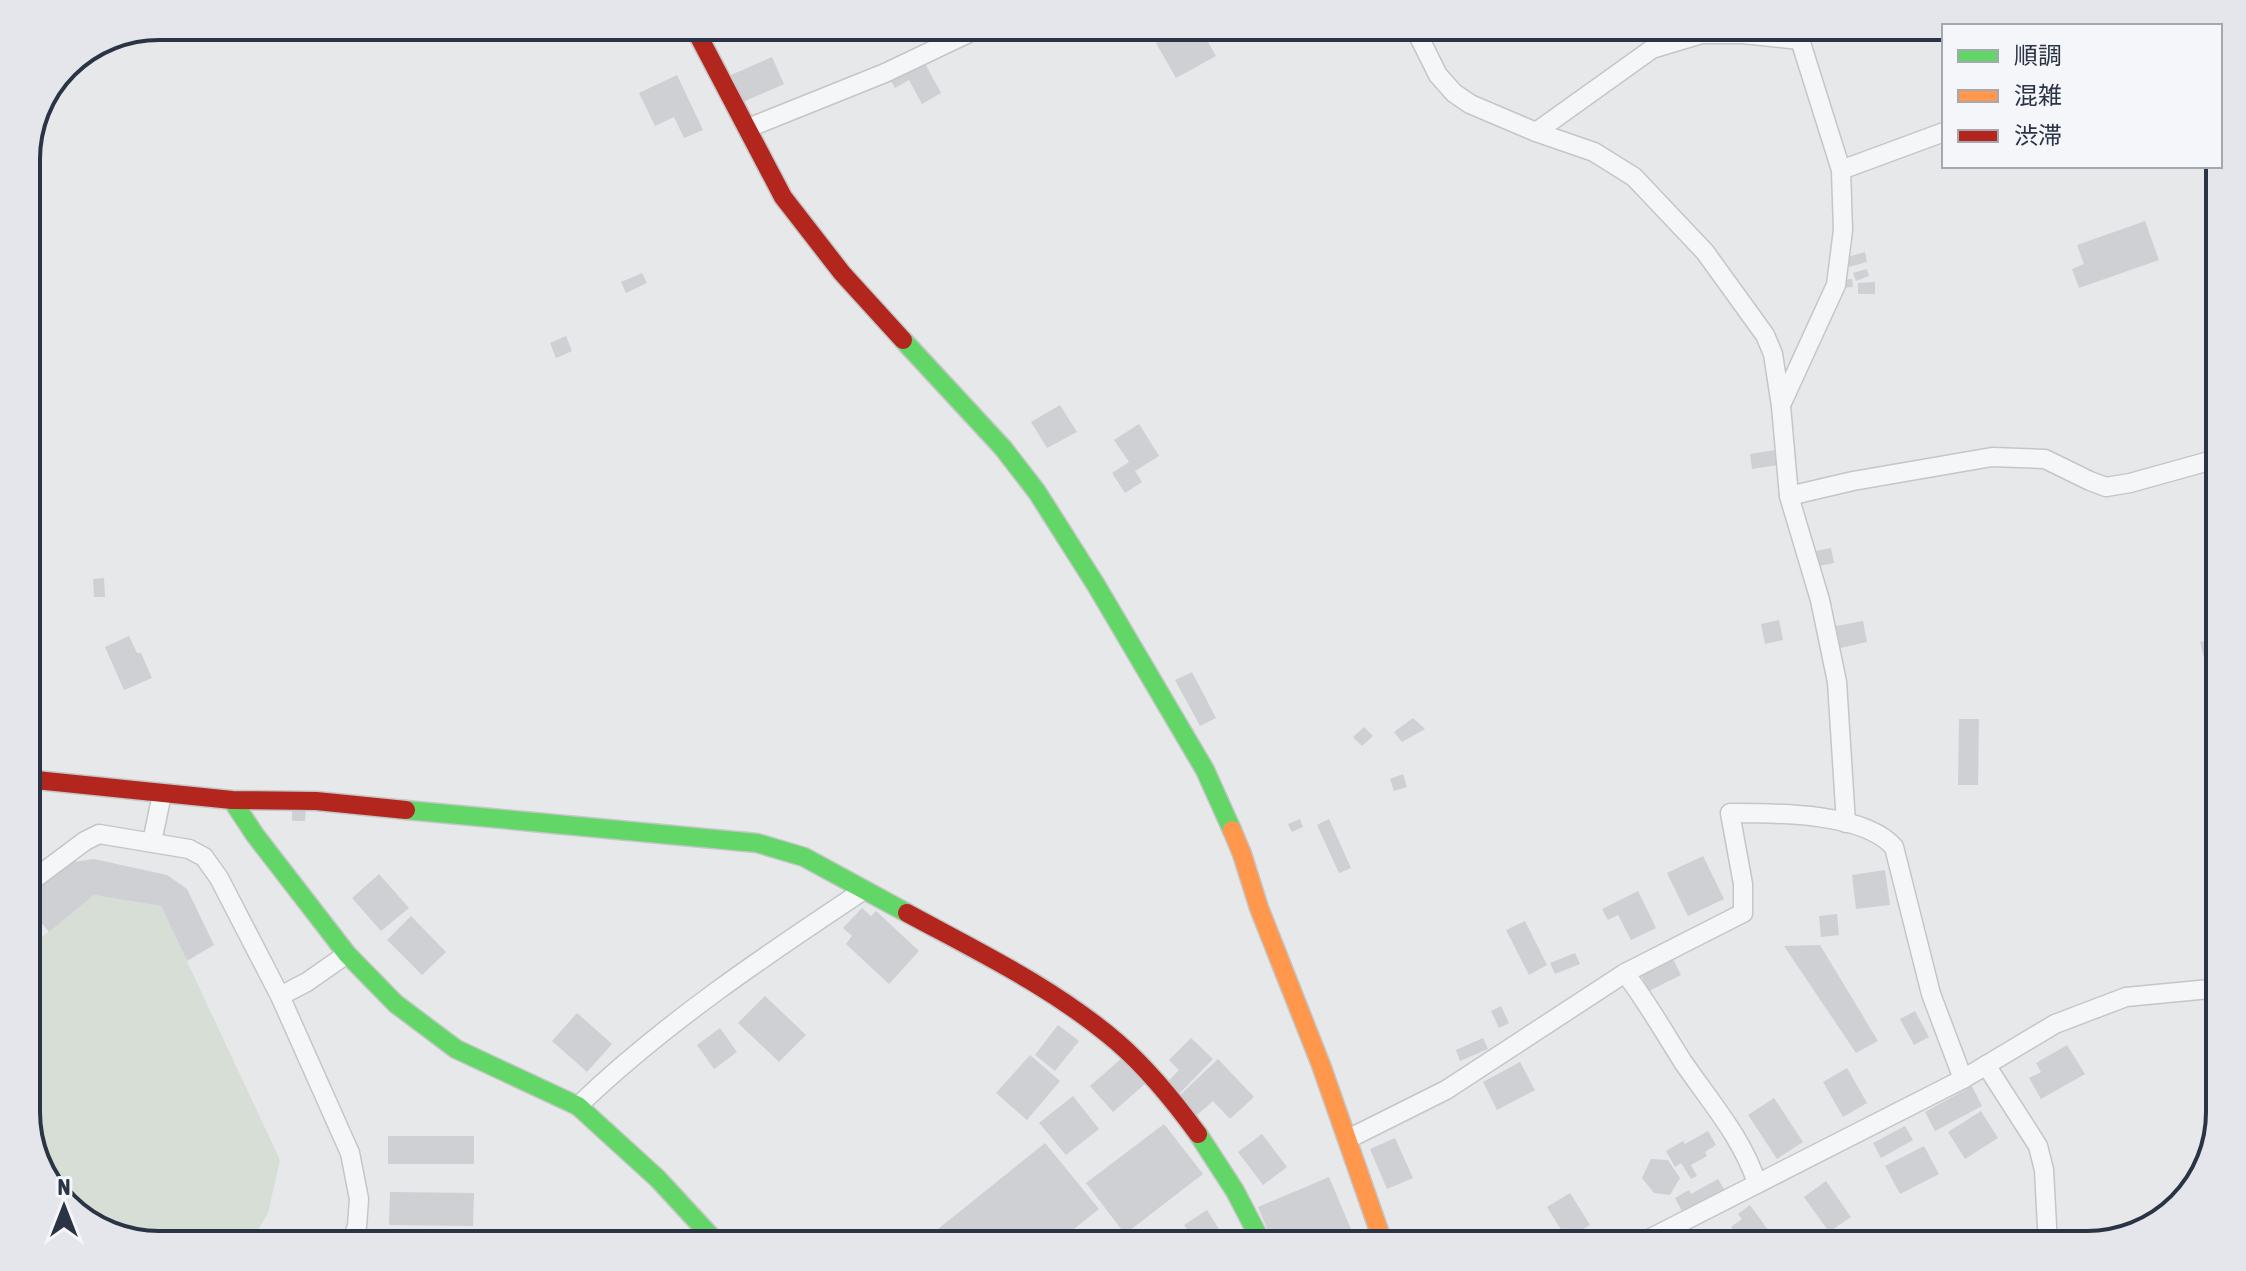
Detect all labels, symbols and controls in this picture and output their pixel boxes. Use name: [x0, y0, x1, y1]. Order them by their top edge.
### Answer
legend: [1942, 24, 2222, 168]
text: 順調: [2014, 42, 2062, 69]
text: 混雑: [2014, 82, 2062, 109]
text: 渋滞: [2014, 122, 2062, 149]
north arrow: [24, 1167, 104, 1247]
text: N: [58, 1174, 70, 1200]

